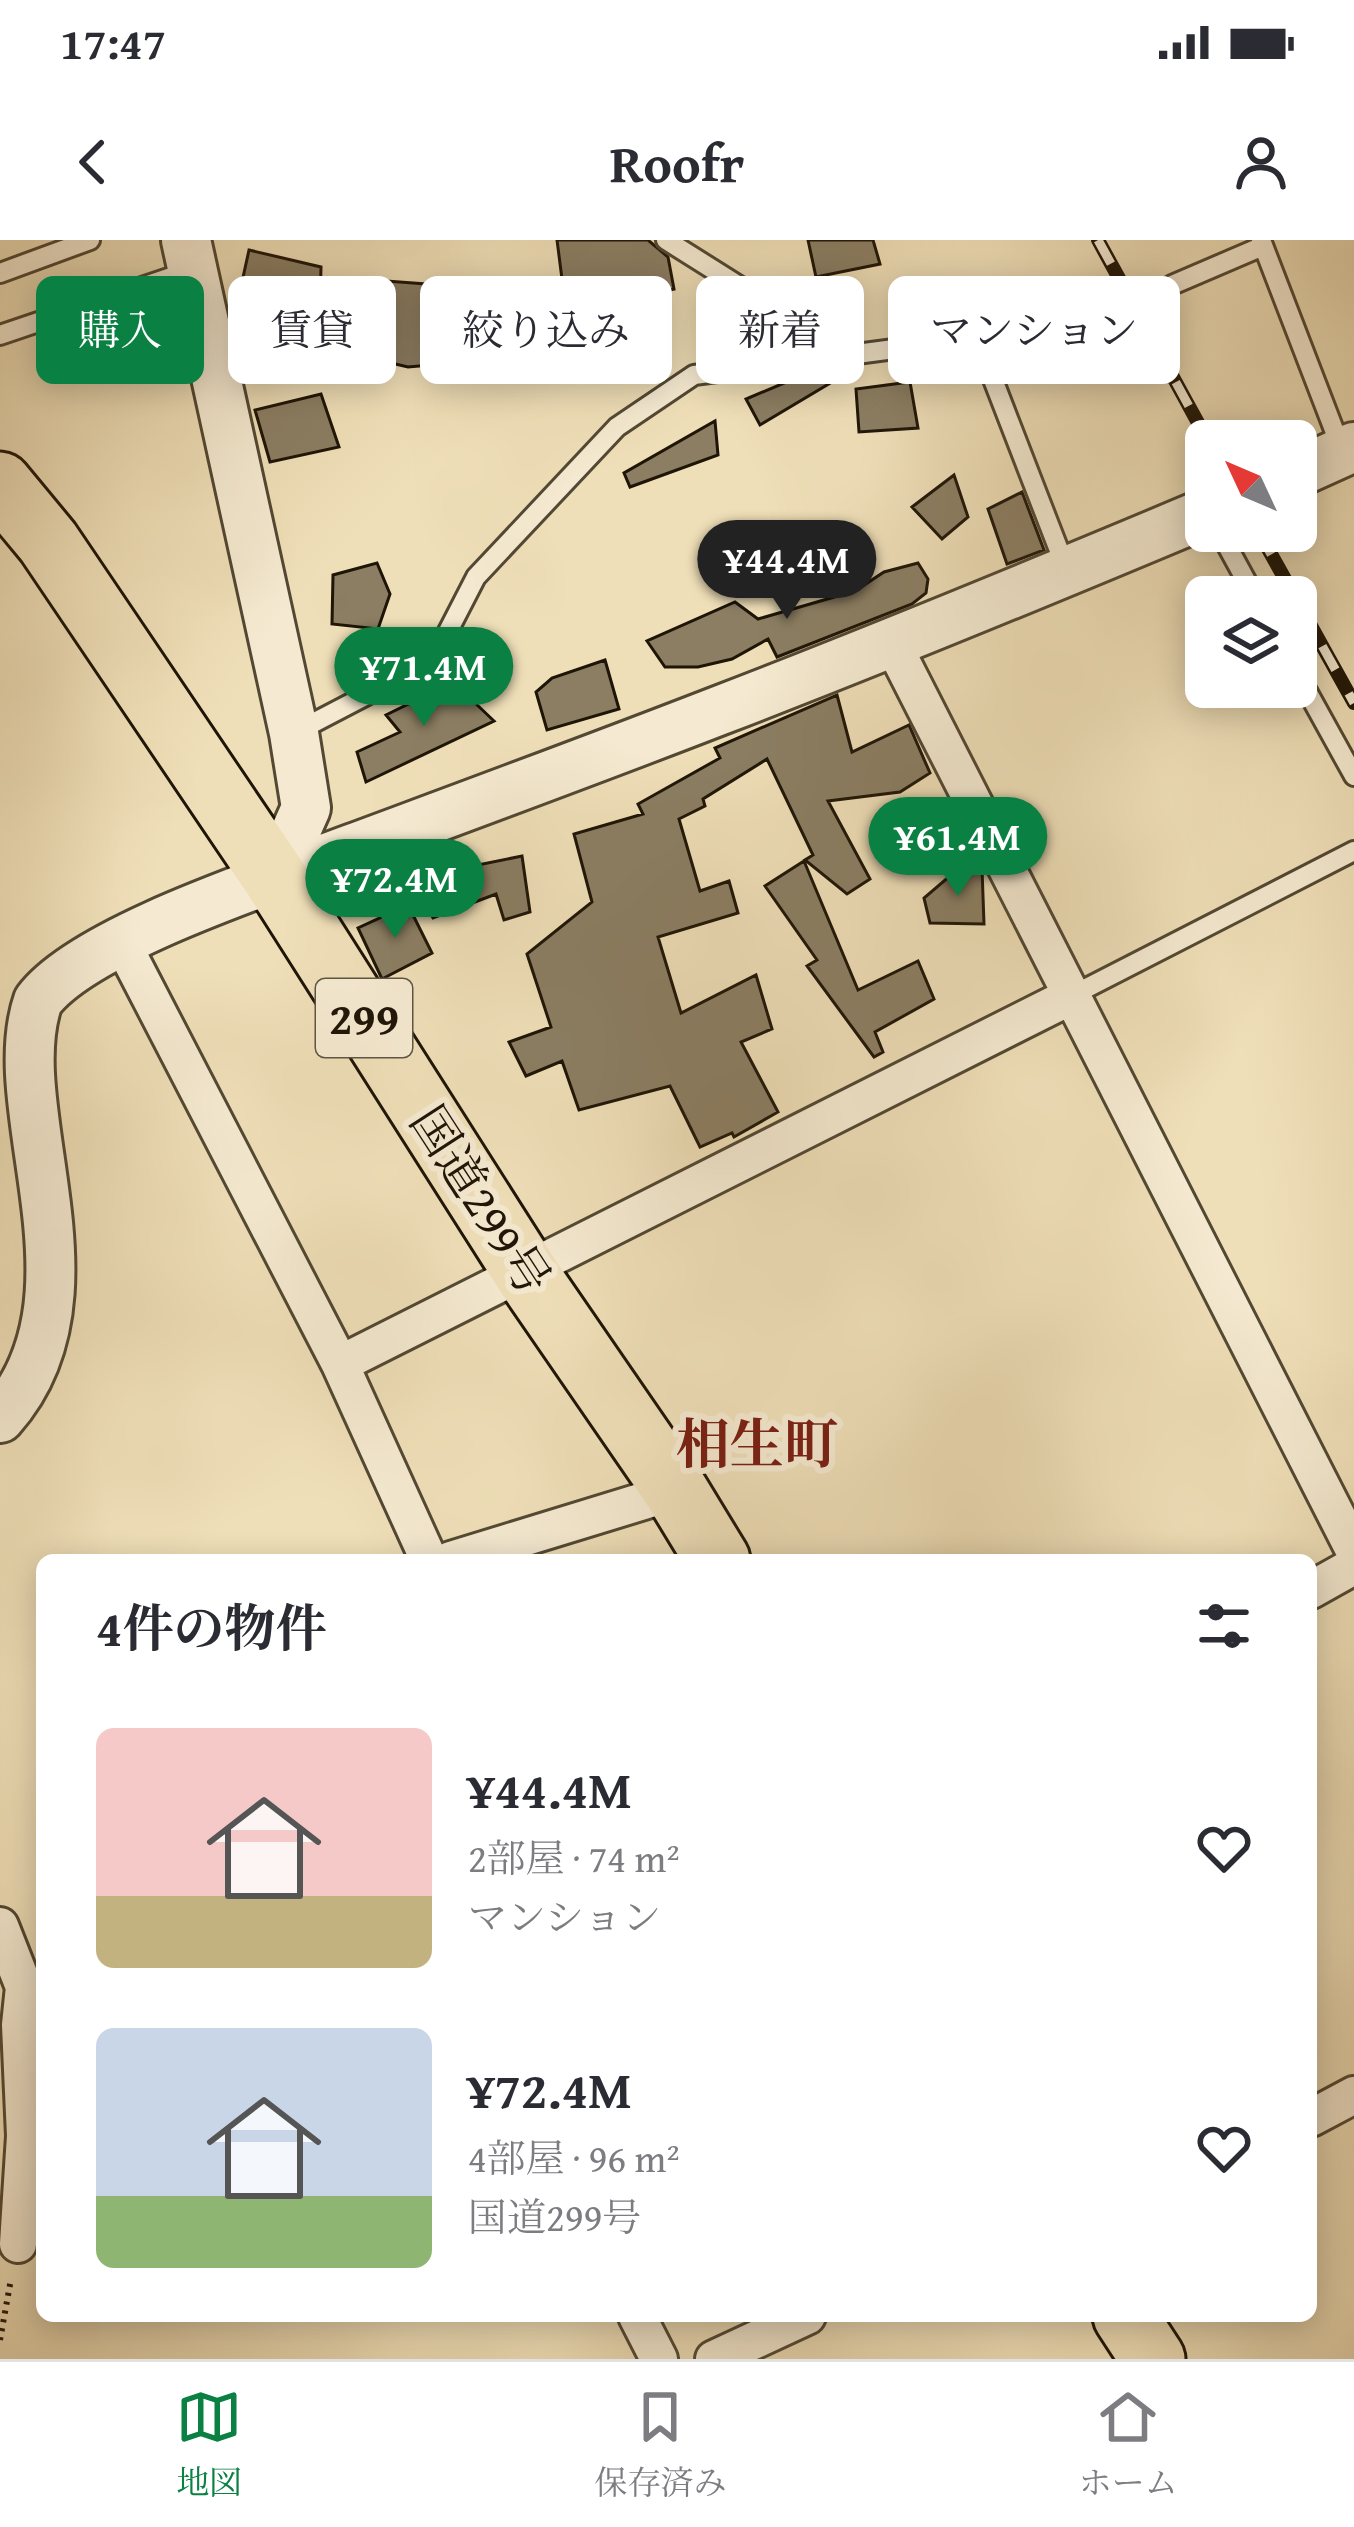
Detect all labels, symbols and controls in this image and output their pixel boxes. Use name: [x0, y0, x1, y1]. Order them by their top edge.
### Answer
text: 17:47: [60, 10, 166, 75]
text: Roofr: [610, 123, 744, 202]
icon: back: [60, 129, 126, 195]
icon: person: [1228, 129, 1294, 195]
chip: 購入: [36, 276, 204, 384]
chip: 賃貸: [228, 276, 396, 384]
chip: 絞り込み: [420, 276, 672, 384]
chip: 新着: [696, 276, 864, 384]
chip: マンション: [888, 276, 1180, 384]
north arrow: [1185, 420, 1317, 552]
map controls: [1185, 420, 1317, 708]
pin: ¥44.4M: [689, 520, 885, 622]
text: ¥44.4M: [724, 530, 850, 587]
button: layers: [1185, 576, 1317, 708]
pin: ¥71.4M: [326, 627, 522, 729]
text: ¥71.4M: [361, 637, 487, 694]
pin: ¥61.4M: [860, 797, 1056, 899]
text: ¥61.4M: [895, 807, 1021, 864]
pin: ¥72.4M: [297, 839, 493, 941]
text: ¥72.4M: [332, 849, 458, 906]
road number: 299: [316, 979, 412, 1057]
street label: 国道299号: [394, 1091, 569, 1309]
district label: 相生町: [676, 1404, 838, 1483]
text: 4件の物件: [96, 1590, 326, 1665]
icon: filters: [1191, 1593, 1257, 1659]
text: ¥44.4M: [468, 1752, 632, 1827]
icon: home: [192, 1776, 336, 1920]
icon: heart: [1191, 1815, 1257, 1881]
text: 2部屋 · 74 m²: [468, 1829, 680, 1886]
text: マンション: [468, 1888, 661, 1945]
text: ¥72.4M: [468, 2052, 632, 2127]
icon: home: [192, 2076, 336, 2220]
icon: heart: [1191, 2115, 1257, 2181]
text: 4部屋 · 96 m²: [468, 2129, 680, 2186]
text: 国道299号: [468, 2188, 641, 2245]
tab: 地図: [176, 2384, 242, 2506]
tab: 保存済み: [594, 2384, 726, 2506]
tab: ホーム: [1079, 2384, 1178, 2506]

